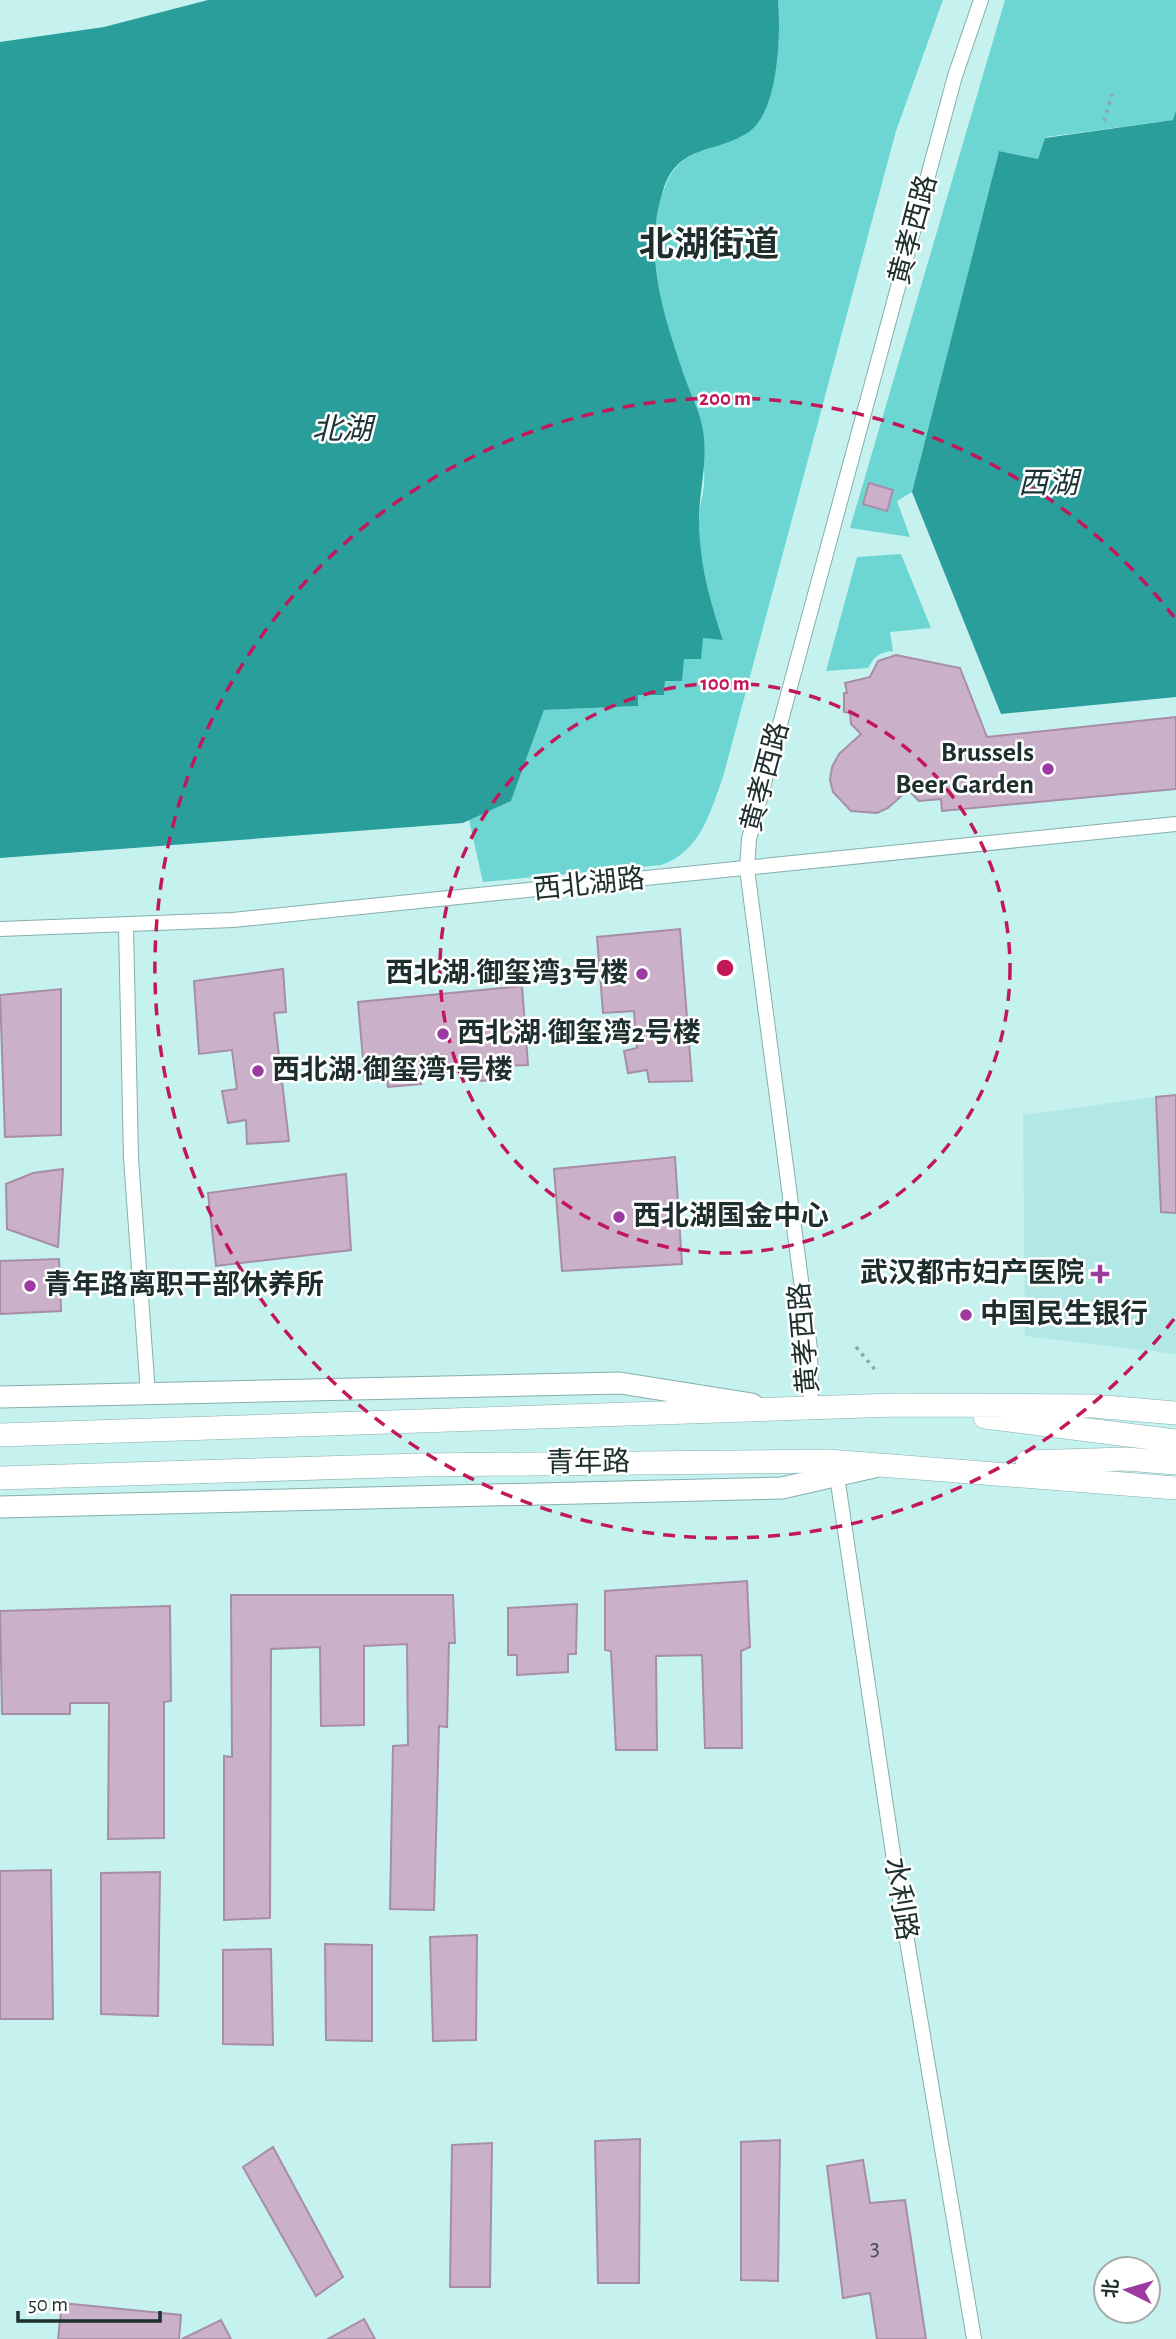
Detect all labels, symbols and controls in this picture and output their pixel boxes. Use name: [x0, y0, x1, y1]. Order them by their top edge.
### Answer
street label: 黄孝西路: [884, 172, 942, 288]
district label: 北湖街道: [639, 225, 779, 263]
text: 200 m: [699, 388, 751, 409]
water label: 北湖: [312, 414, 376, 445]
water label: 西湖: [1018, 468, 1082, 499]
text: 100 m: [700, 673, 750, 694]
street label: 黄孝西路: [736, 719, 794, 835]
place label: Brussels Beer Garden: [895, 739, 1034, 799]
marker: Brussels Beer Garden: [1040, 761, 1056, 777]
street label: 西北湖路: [532, 863, 646, 905]
centre of rings: [713, 956, 737, 980]
place label: 西北湖·御玺湾3号楼: [386, 957, 628, 988]
marker: 西北湖·御玺湾3号楼: [634, 966, 650, 982]
place label: 西北湖·御玺湾2号楼: [457, 1017, 701, 1048]
marker: 西北湖·御玺湾2号楼: [435, 1026, 451, 1042]
place label: 西北湖·御玺湾1号楼: [272, 1054, 513, 1085]
marker: 西北湖·御玺湾1号楼: [250, 1063, 266, 1079]
place label: 西北湖国金中心: [633, 1201, 829, 1231]
marker: 西北湖国金中心: [611, 1209, 627, 1225]
place label: 武汉都市妇产医院: [860, 1257, 1084, 1288]
marker: 武汉都市妇产医院: [1090, 1264, 1110, 1284]
place label: 青年路离职干部休养所: [44, 1269, 324, 1300]
marker: 青年路离职干部休养所: [22, 1278, 38, 1294]
street label: 黄孝西路: [784, 1281, 824, 1395]
place label: 中国民生银行: [980, 1298, 1148, 1329]
marker: 中国民生银行: [958, 1307, 974, 1323]
street label: 青年路: [546, 1446, 630, 1478]
street label: 水利路: [880, 1855, 922, 1943]
house number: 3: [870, 2236, 880, 2260]
north arrow: [1092, 2255, 1162, 2325]
text: 北: [1100, 2278, 1122, 2299]
scale bar: [18, 2280, 159, 2324]
text: 50 m: [28, 2294, 68, 2315]

